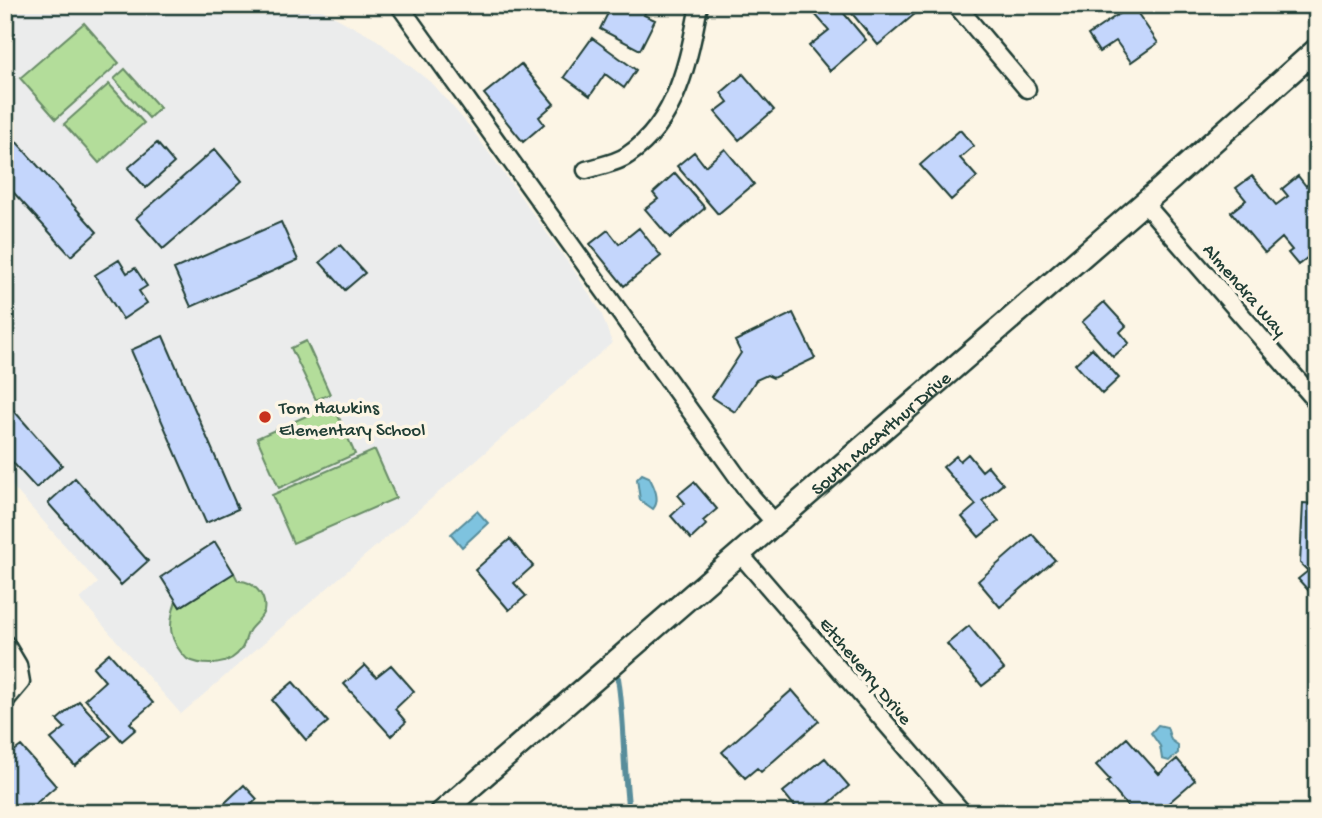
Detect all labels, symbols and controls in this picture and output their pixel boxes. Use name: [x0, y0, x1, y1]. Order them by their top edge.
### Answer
street label: Almendra Way: [1196, 240, 1291, 343]
street label: South MacArthur Drive: [807, 368, 957, 502]
place label: Tom Hawkins Elementary School: [278, 398, 425, 443]
marker: Tom Hawkins Elementary School: [257, 409, 273, 425]
street label: Etcheverry Drive: [813, 614, 916, 731]

